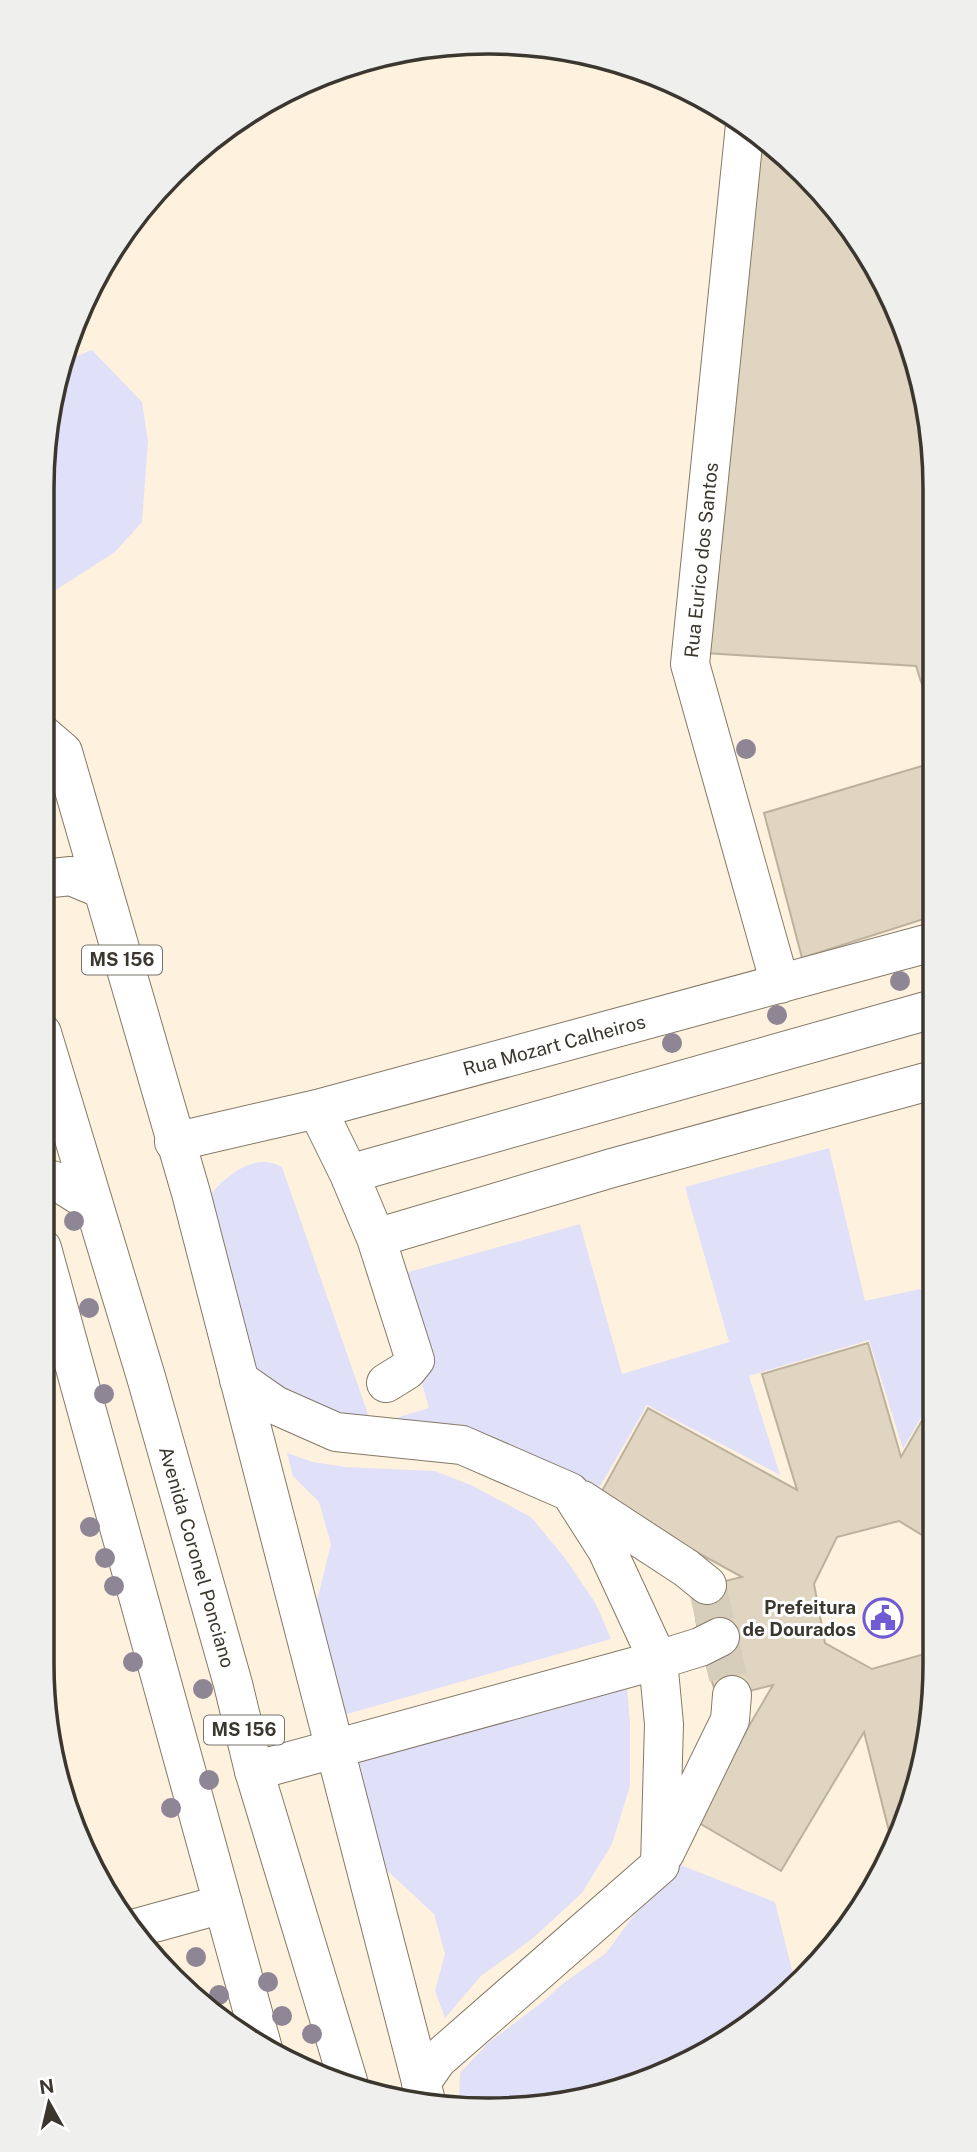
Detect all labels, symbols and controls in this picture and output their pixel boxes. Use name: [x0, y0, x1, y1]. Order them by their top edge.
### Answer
street label: Rua Eurico dos Santos: [680, 461, 722, 659]
road number: MS 156: [82, 945, 162, 974]
street label: Rua Mozart Calheiros: [460, 1010, 648, 1080]
street label: Avenida Coronel Ponciano: [155, 1444, 239, 1670]
place label: Prefeitura de Dourados: [742, 1596, 856, 1640]
public building icon: Prefeitura de Dourados: [862, 1597, 904, 1639]
road number: MS 156: [204, 1716, 284, 1744]
north arrow: [14, 2068, 84, 2138]
text: N: [38, 2074, 56, 2098]

